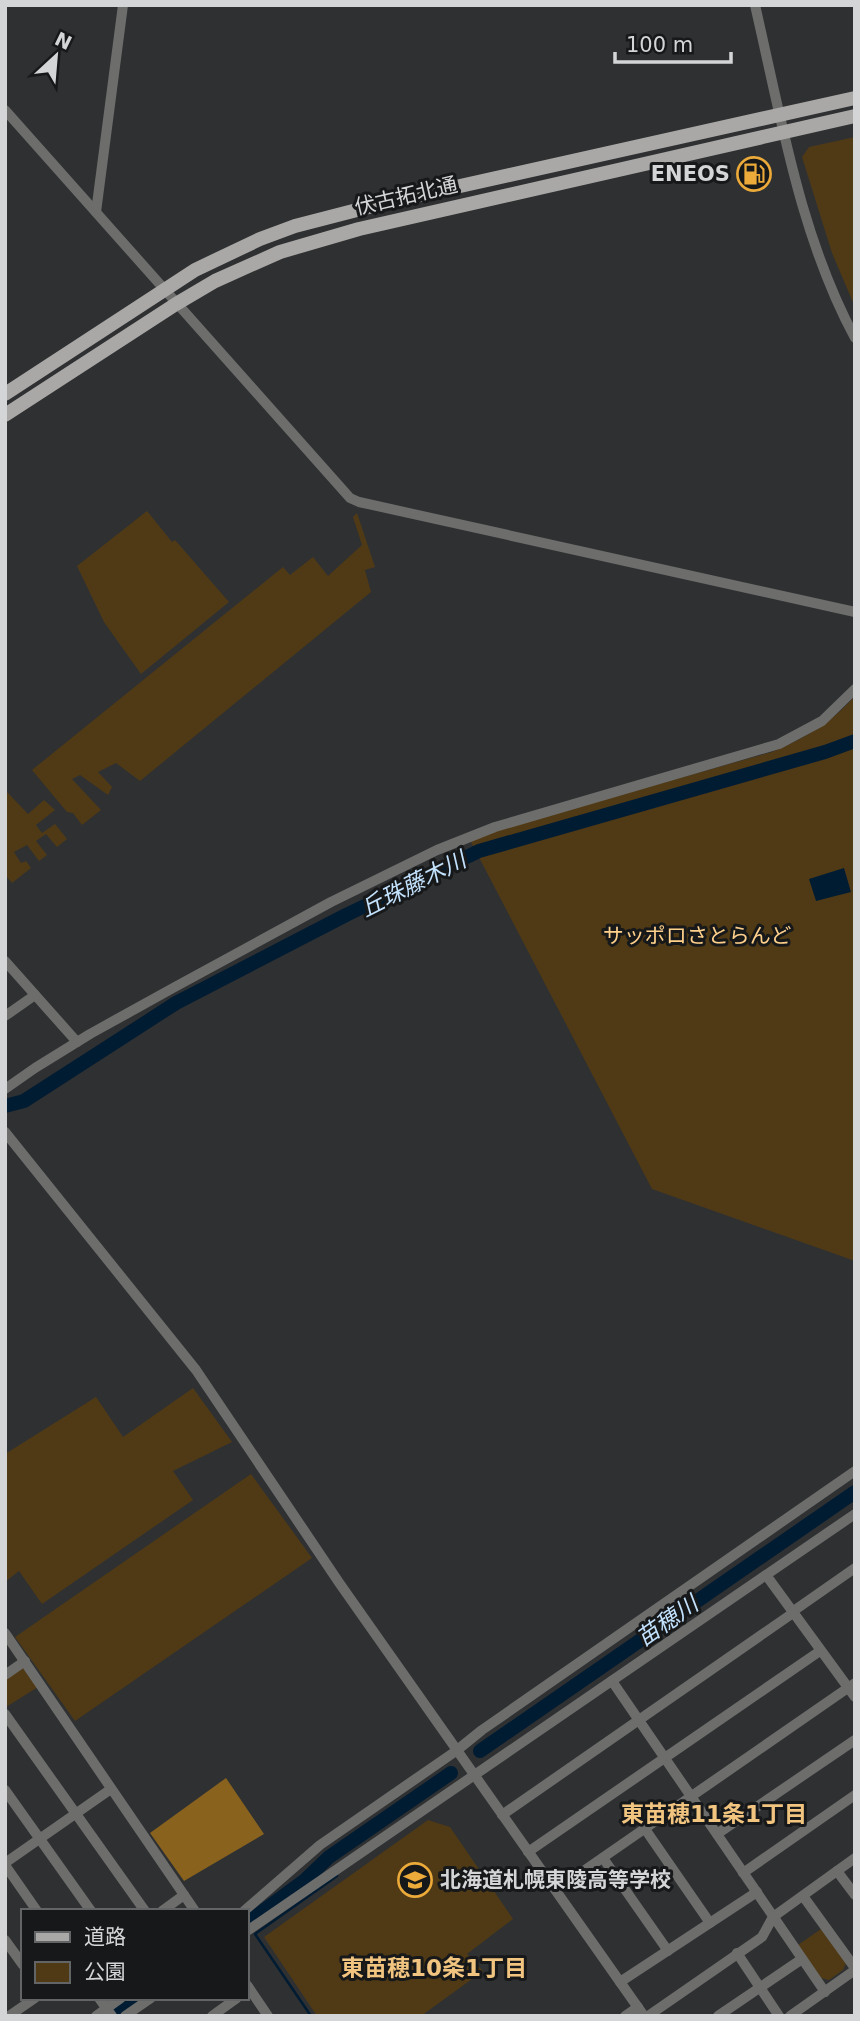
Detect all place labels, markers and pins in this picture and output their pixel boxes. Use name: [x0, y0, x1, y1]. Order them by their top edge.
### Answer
fuel station icon: ENEOS: [735, 155, 773, 193]
place label: ENEOS: [651, 162, 730, 186]
school or university icon: 北海道札幌東陵高等学校: [396, 1861, 434, 1899]
place label: 北海道札幌東陵高等学校: [440, 1868, 671, 1892]

